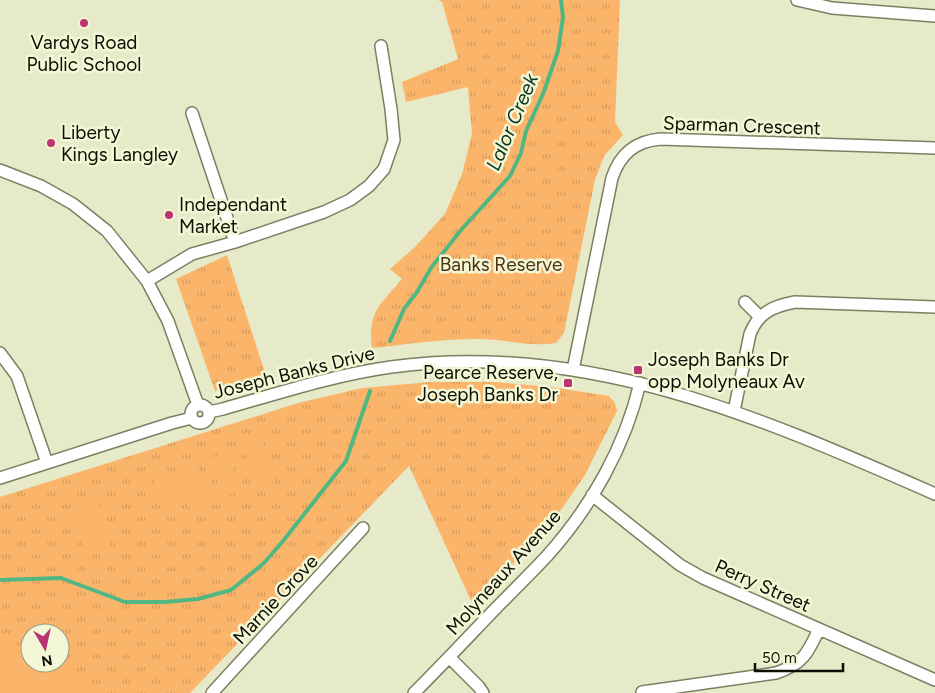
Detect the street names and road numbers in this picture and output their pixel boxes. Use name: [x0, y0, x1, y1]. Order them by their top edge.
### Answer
street label: Sparman Crescent: [663, 111, 821, 140]
street label: Joseph Banks Drive: [211, 341, 377, 404]
street label: Molyneaux Avenue: [441, 505, 566, 640]
street label: Marnie Grove: [228, 550, 323, 649]
street label: Perry Street: [712, 554, 814, 617]

